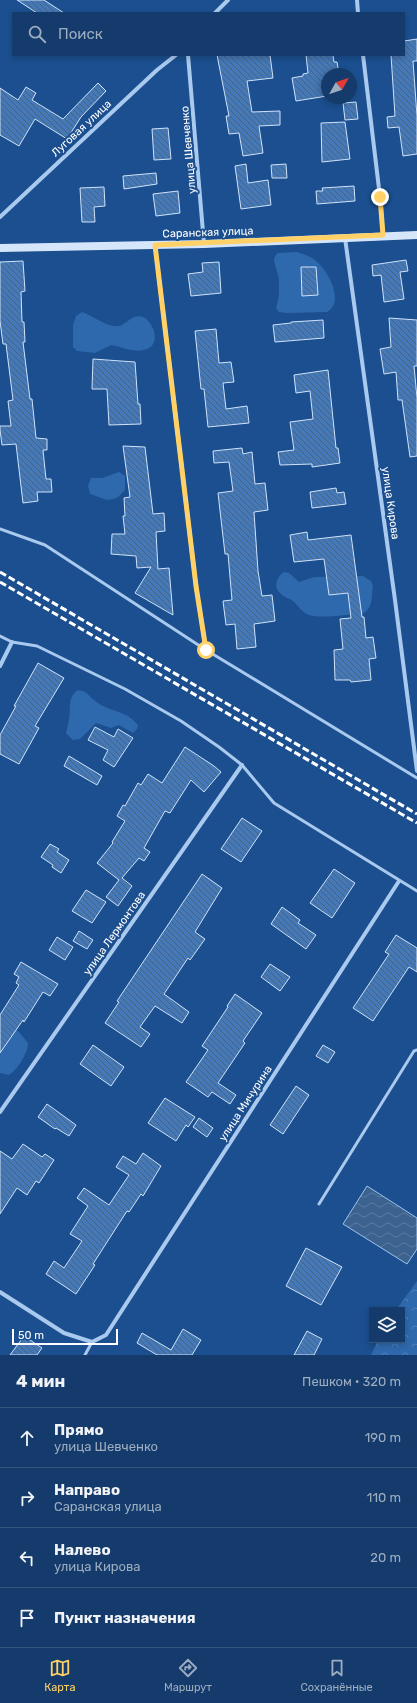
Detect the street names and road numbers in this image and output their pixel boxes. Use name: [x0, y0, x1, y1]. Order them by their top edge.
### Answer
street label: Луговая улица: [49, 97, 114, 159]
street label: улица Шевченко: [178, 106, 199, 194]
street label: Саранская улица: [162, 224, 254, 241]
street label: улица Кирова: [379, 466, 402, 540]
street label: улица Лермонтова: [81, 889, 148, 978]
street label: улица Мичурина: [216, 1063, 275, 1144]

